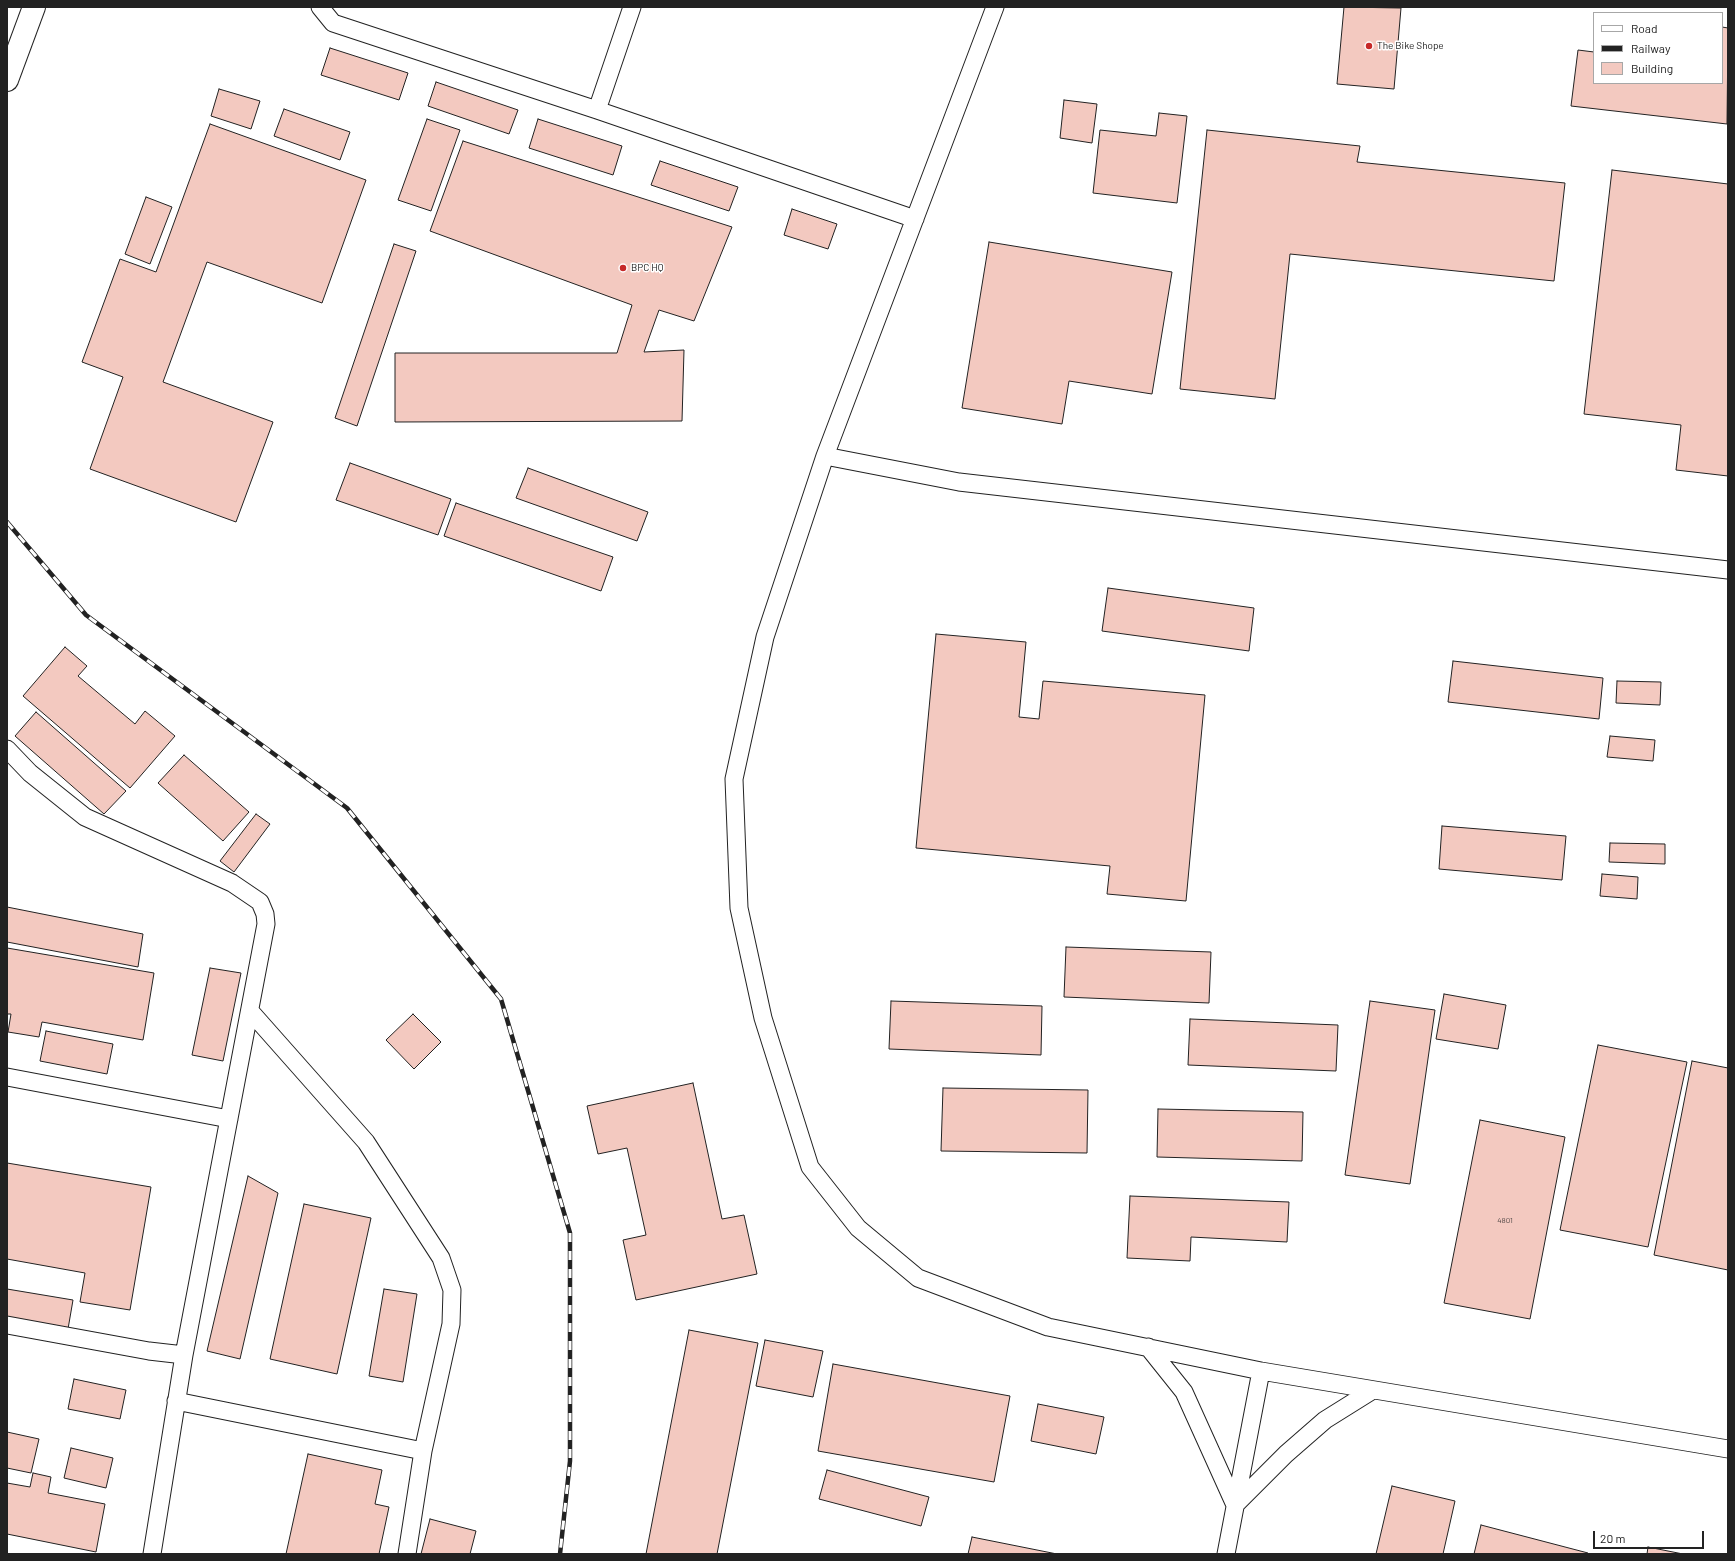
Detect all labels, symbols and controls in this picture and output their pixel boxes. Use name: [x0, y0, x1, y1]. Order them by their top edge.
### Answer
legend: [1593, 12, 1723, 84]
text: Road: [1631, 21, 1658, 35]
place label: The Bike Shope: [1377, 40, 1444, 52]
marker: The Bike Shope: [1364, 41, 1374, 51]
text: Railway: [1631, 41, 1670, 55]
text: Building: [1631, 61, 1673, 75]
place label: BPC HQ: [631, 262, 664, 274]
marker: BPC HQ: [618, 263, 628, 273]
house number: 4801: [1497, 1215, 1513, 1225]
scale bar: [1595, 1523, 1706, 1549]
text: 20 m: [1600, 1531, 1626, 1545]

